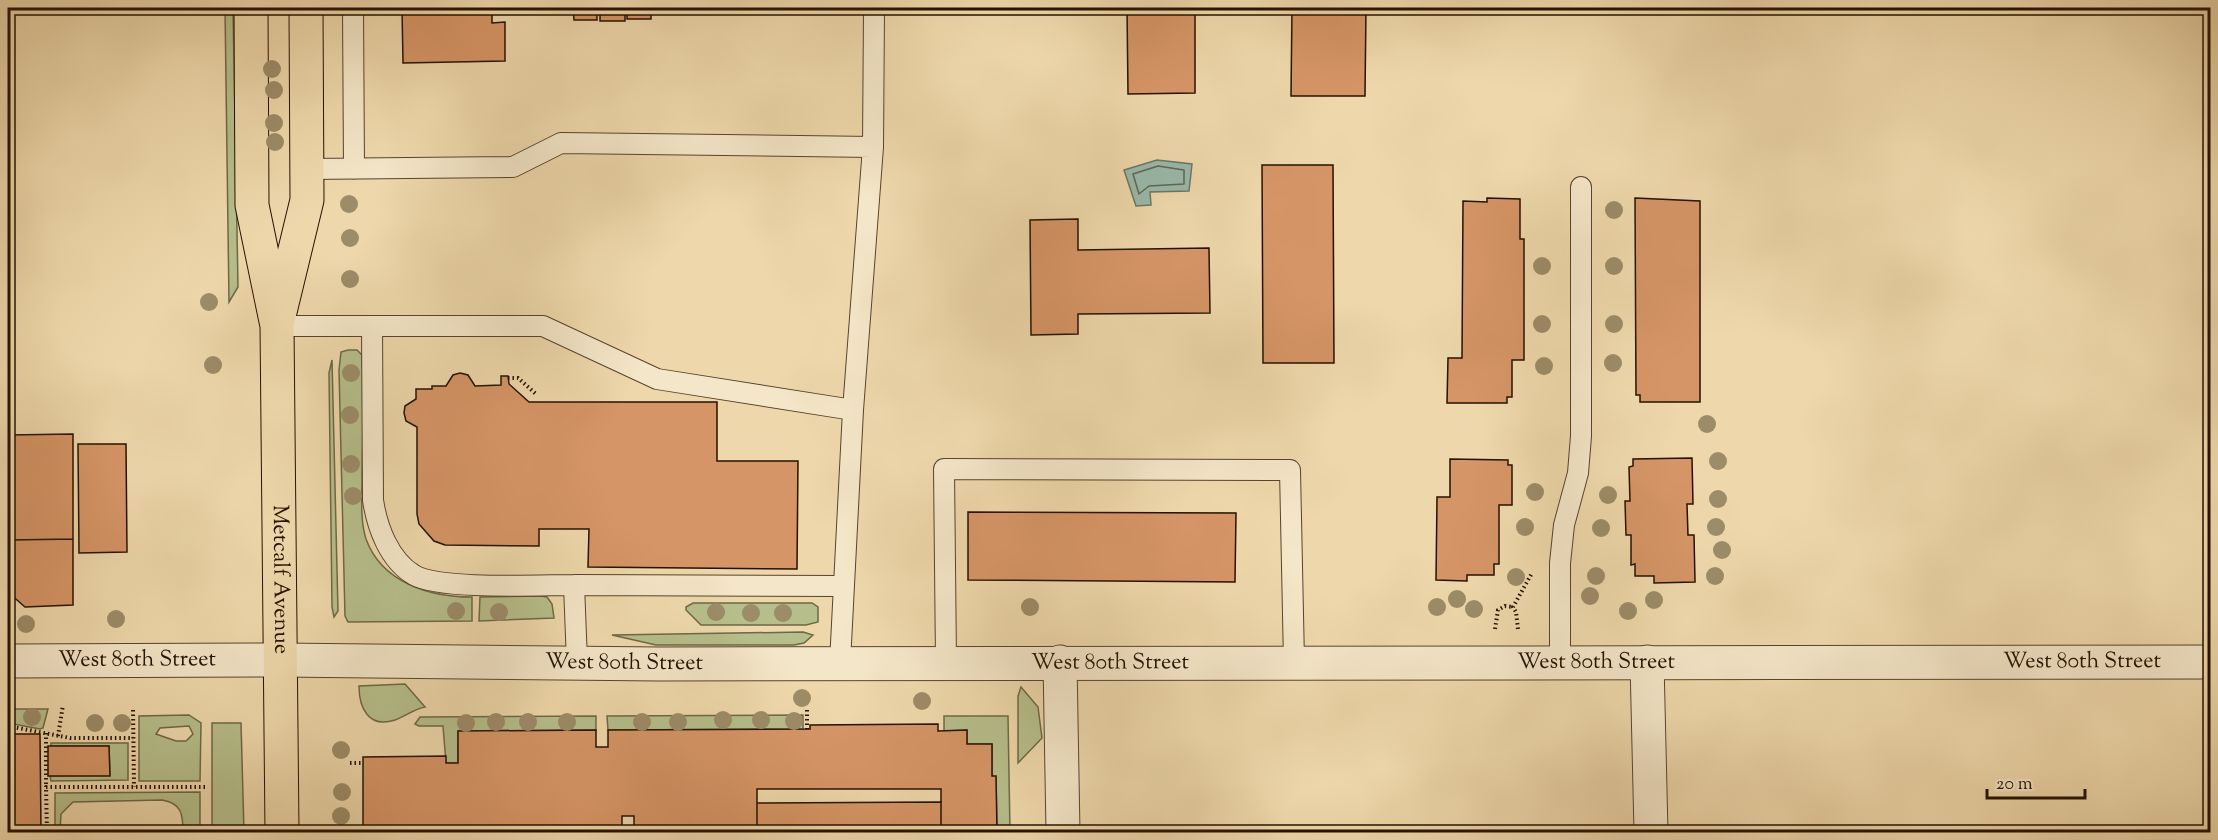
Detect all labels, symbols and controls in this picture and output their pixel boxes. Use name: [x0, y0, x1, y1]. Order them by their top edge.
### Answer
street label: Metcalf Avenue: [263, 504, 296, 654]
street label: West 80th Street: [58, 644, 217, 677]
street label: West 80th Street: [2003, 646, 2161, 678]
street label: West 80th Street: [545, 647, 703, 680]
street label: West 80th Street: [1031, 647, 1189, 680]
street label: West 80th Street: [1517, 647, 1675, 679]
scale bar: [1987, 762, 2084, 800]
text: 20 m: [1996, 772, 2033, 798]

